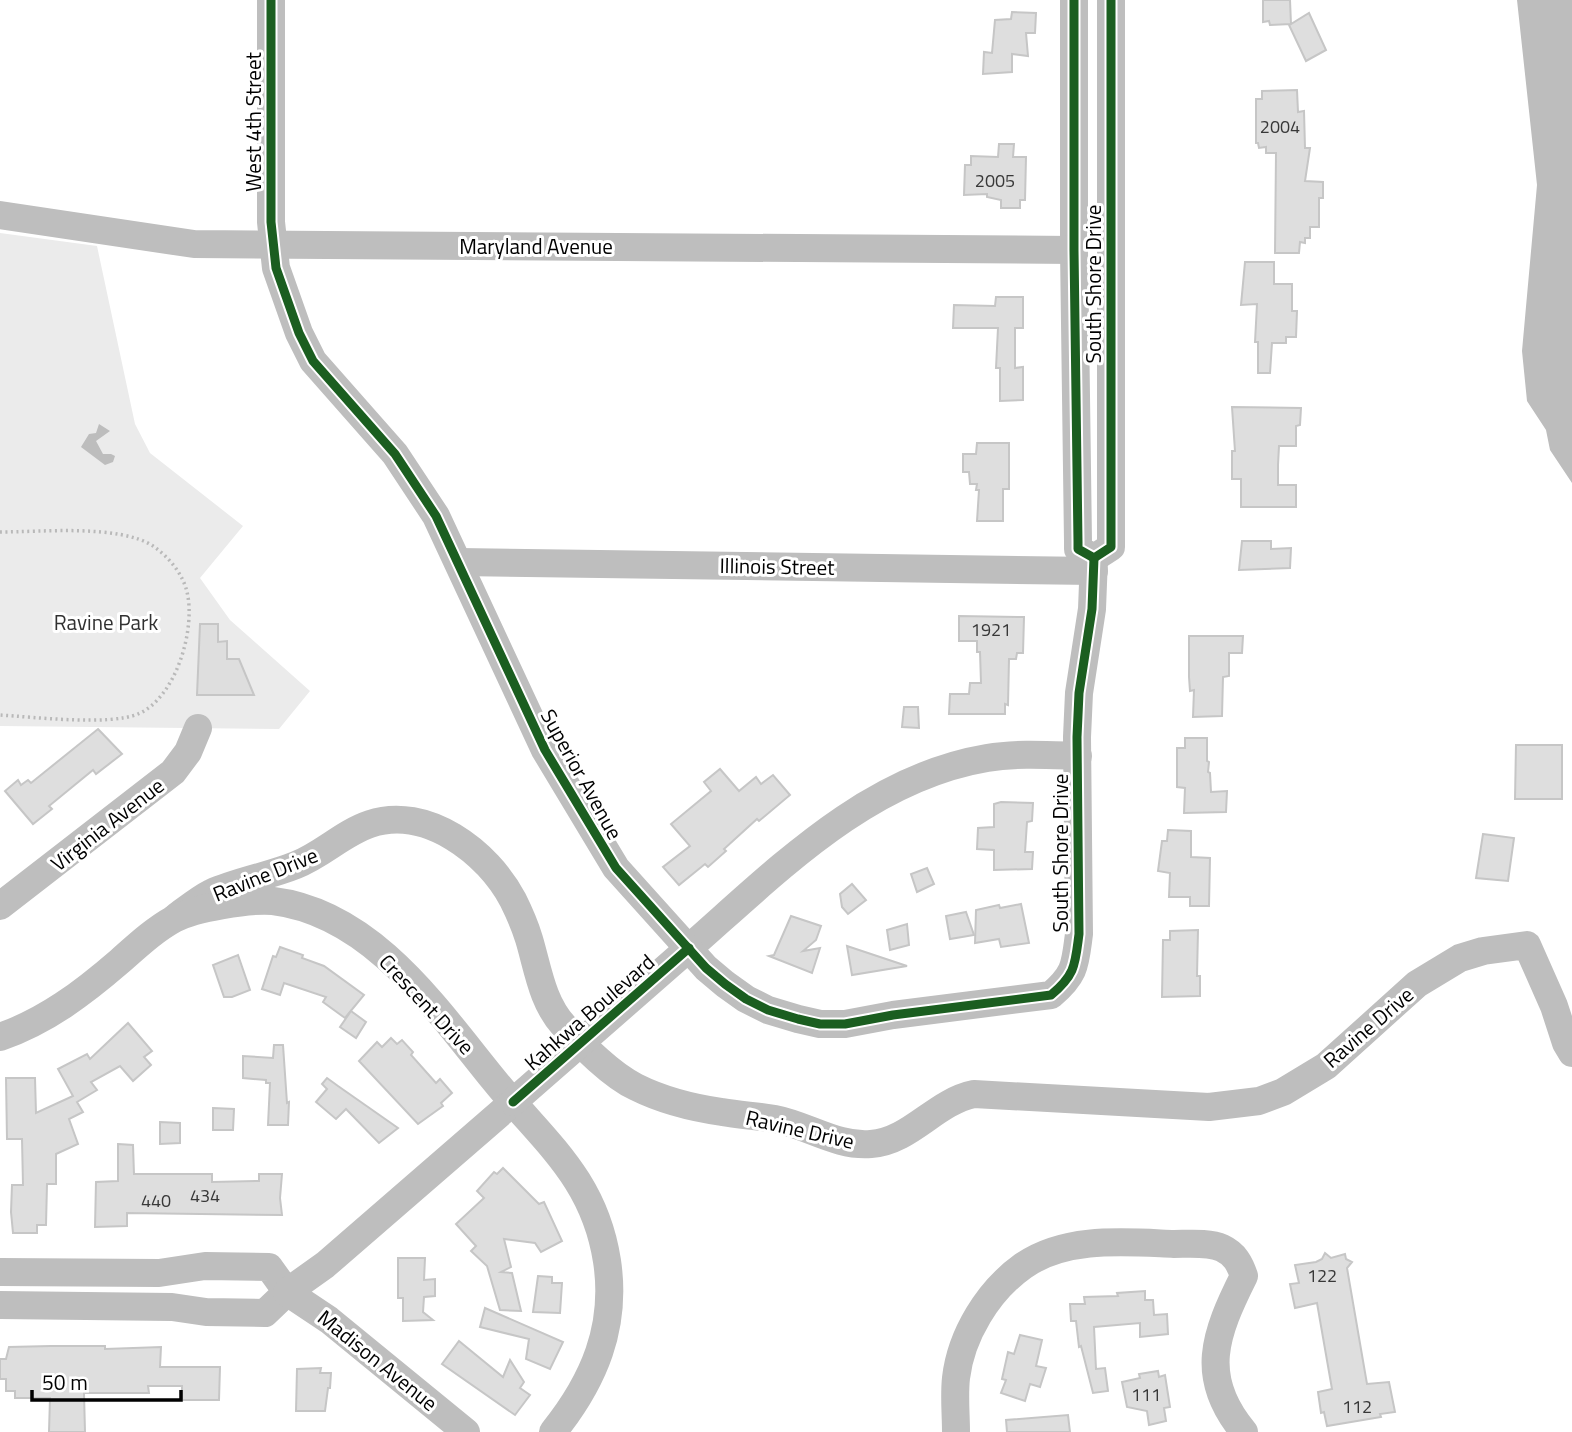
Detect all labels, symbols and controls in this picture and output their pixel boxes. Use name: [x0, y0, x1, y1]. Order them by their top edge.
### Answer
street label: West 4th Street: [237, 52, 269, 192]
house number: 2004: [1260, 113, 1300, 140]
house number: 2005: [975, 167, 1015, 194]
street label: South Shore Drive: [1077, 205, 1109, 363]
street label: Maryland Avenue: [459, 230, 613, 262]
street label: Illinois Street: [719, 549, 835, 583]
park label: Ravine Park: [54, 606, 158, 638]
house number: 1921: [971, 616, 1011, 643]
street label: Superior Avenue: [533, 703, 631, 845]
street label: Virginia Avenue: [44, 770, 170, 878]
street label: South Shore Drive: [1044, 774, 1076, 932]
street label: Ravine Drive: [208, 838, 322, 910]
street label: Crescent Drive: [372, 946, 482, 1062]
street label: Kahkwa Boulevard: [517, 946, 661, 1078]
street label: Ravine Drive: [1316, 979, 1420, 1075]
street label: Ravine Drive: [743, 1101, 857, 1157]
house number: 434: [190, 1182, 220, 1209]
house number: 440: [141, 1187, 171, 1214]
house number: 122: [1307, 1262, 1337, 1289]
street label: Madison Avenue: [311, 1302, 445, 1418]
scale bar: [32, 1358, 180, 1402]
text: 50 m: [42, 1366, 88, 1398]
house number: 111: [1131, 1381, 1161, 1408]
house number: 112: [1342, 1393, 1372, 1420]

